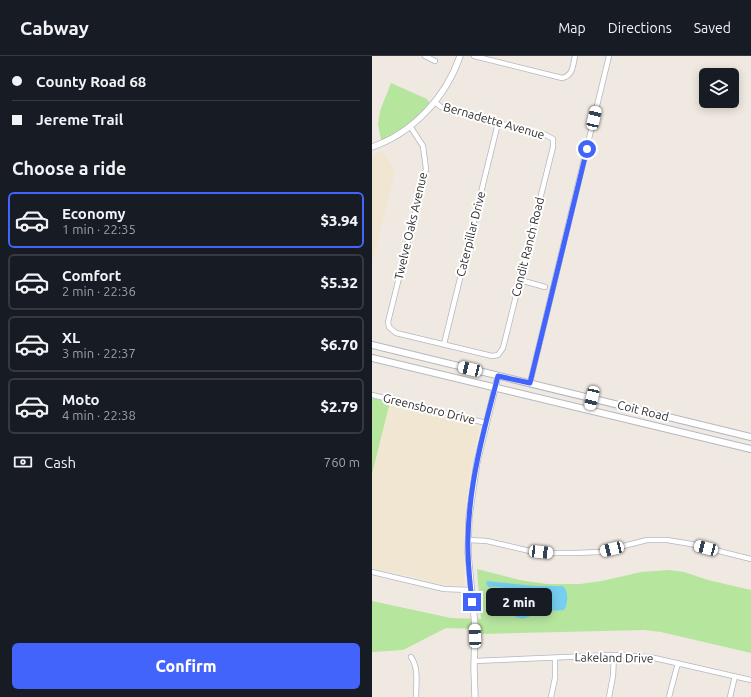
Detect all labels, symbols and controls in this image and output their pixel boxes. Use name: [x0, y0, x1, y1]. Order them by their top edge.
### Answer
text: Cabway: [20, 17, 89, 39]
text: Map: [558, 20, 586, 36]
text: Directions: [608, 20, 672, 36]
text: Saved: [694, 20, 731, 36]
map controls: [699, 68, 739, 108]
button: layers: [699, 68, 739, 108]
text: County Road 68: [36, 73, 146, 90]
street label: Bernadette Avenue: [442, 100, 546, 141]
car: [585, 105, 603, 131]
text: Jereme Trail: [36, 111, 123, 128]
route start: [578, 140, 596, 158]
text: Choose a ride: [12, 158, 126, 178]
street label: Twelve Oaks Avenue: [392, 171, 429, 281]
street label: Caterpillar Drive: [454, 190, 487, 278]
street label: Condit Ranch Road: [509, 196, 546, 298]
icon: car: [14, 202, 50, 238]
text: Economy: [62, 205, 126, 222]
text: $3.94: [320, 212, 358, 229]
text: 1 min · 22:35: [62, 222, 136, 236]
icon: car: [14, 264, 50, 300]
text: Comfort: [62, 267, 121, 284]
text: $5.32: [320, 274, 358, 291]
text: 2 min · 22:36: [62, 284, 136, 298]
icon: car: [14, 326, 50, 362]
text: XL: [62, 329, 80, 346]
text: $6.70: [320, 336, 358, 353]
text: 3 min · 22:37: [62, 346, 136, 360]
car: [457, 360, 483, 378]
car: [583, 385, 601, 411]
icon: car: [14, 388, 50, 424]
text: Moto: [62, 391, 100, 408]
street label: Greensboro Drive: [382, 391, 477, 426]
text: $2.79: [320, 398, 358, 415]
street label: Coit Road: [616, 398, 670, 423]
text: 4 min · 22:38: [62, 408, 136, 422]
icon: cash: [12, 451, 34, 473]
text: Cash: [44, 454, 76, 471]
text: 760 m: [324, 455, 360, 469]
car: [693, 539, 719, 557]
car: [599, 540, 625, 558]
car: [528, 545, 554, 559]
callout: 2 min: [486, 588, 552, 616]
route end: [463, 593, 481, 611]
text: 2 min: [502, 595, 536, 609]
car: [469, 624, 481, 648]
button: Confirm: [12, 643, 360, 689]
street label: Lakeland Drive: [574, 650, 654, 665]

